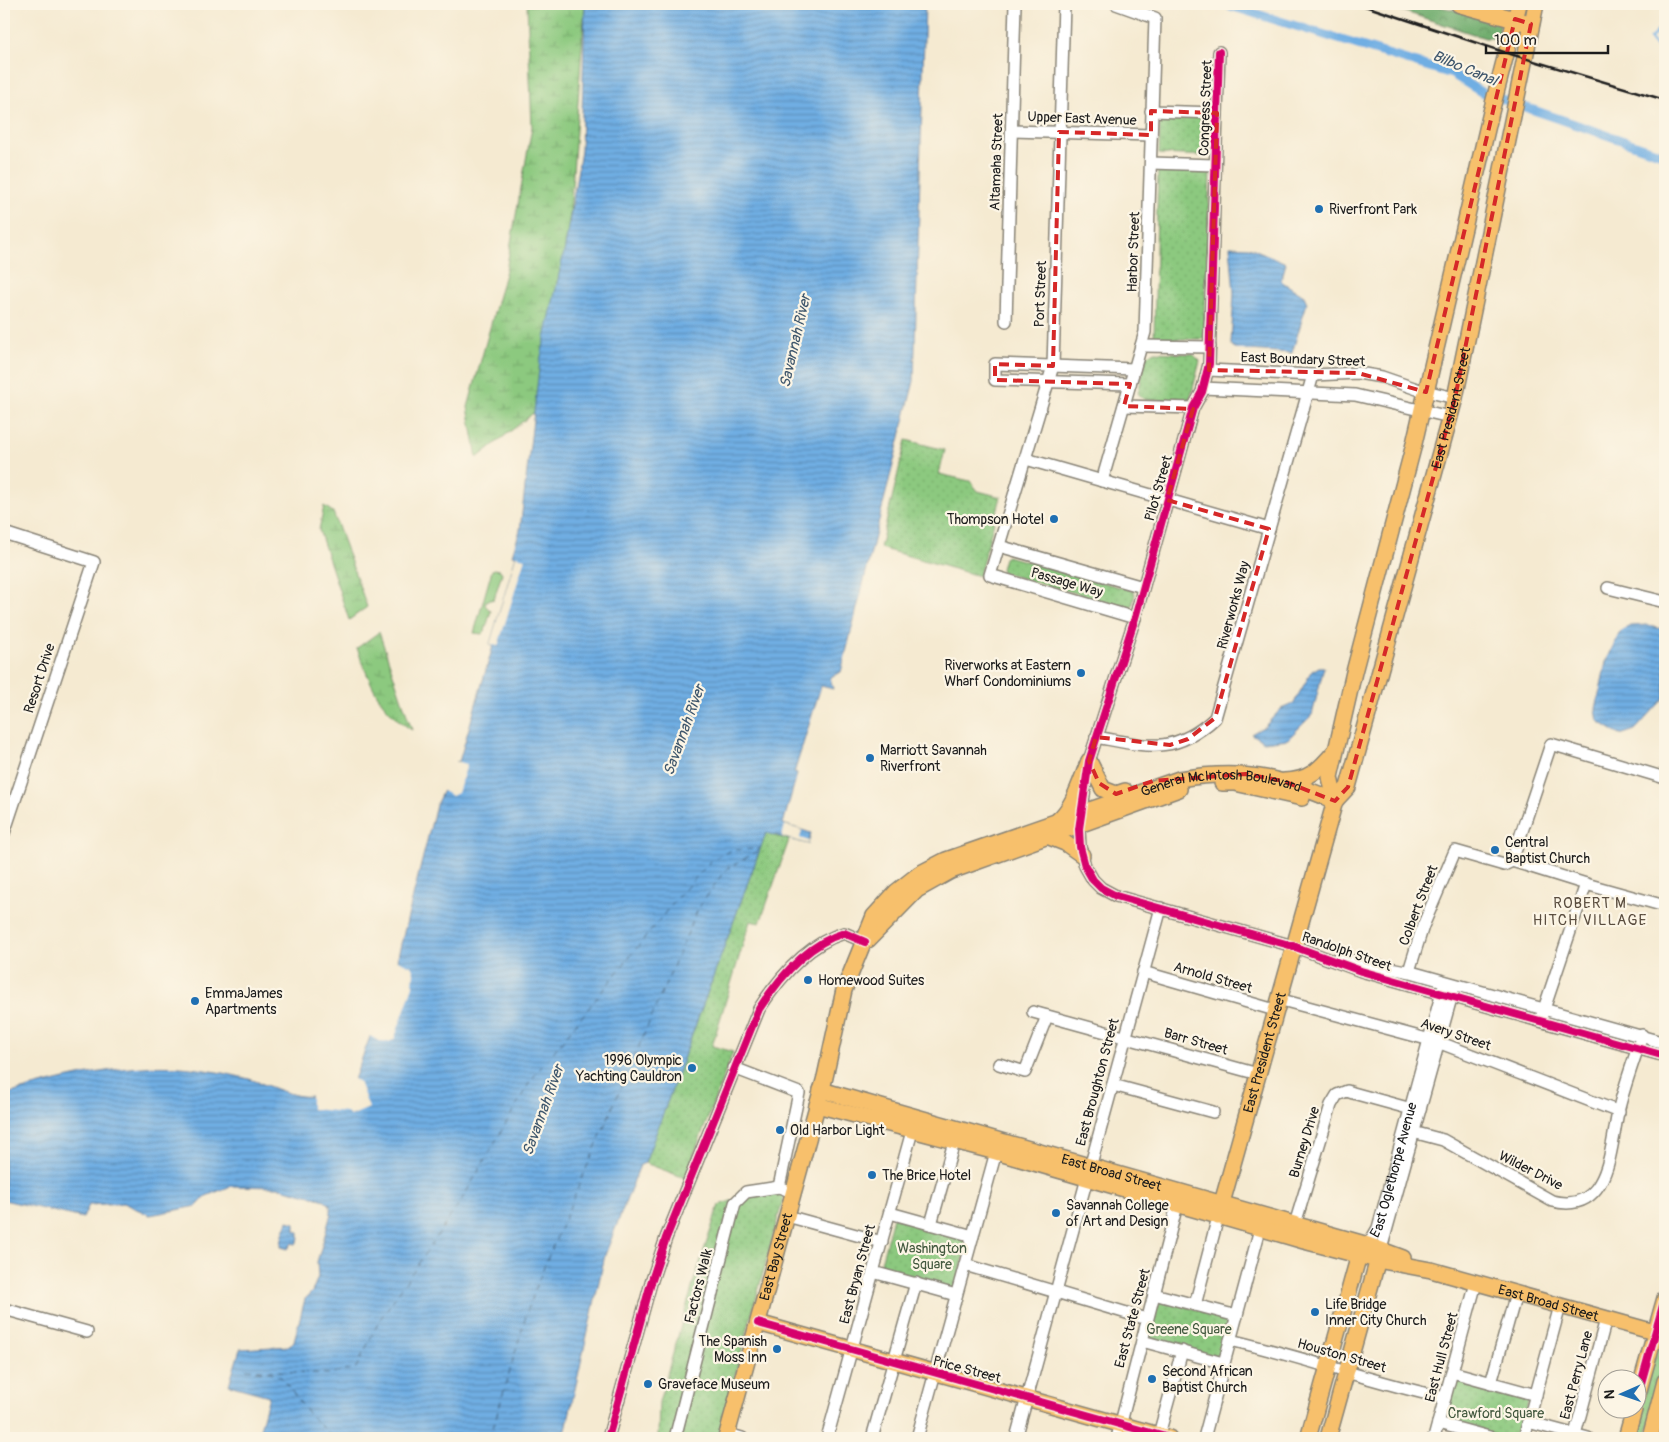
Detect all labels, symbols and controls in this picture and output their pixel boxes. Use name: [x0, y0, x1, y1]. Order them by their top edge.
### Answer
scale bar: [1486, 22, 1609, 54]
text: 100 m: [1494, 31, 1537, 50]
water label: Bilbo Canal: [1430, 46, 1501, 91]
street label: Congress Street: [1195, 59, 1216, 156]
street label: Upper East Avenue: [1027, 108, 1137, 129]
street label: Altamaha Street: [986, 113, 1007, 211]
place label: Riverfront Park: [1329, 201, 1417, 218]
marker: Riverfront Park: [1313, 203, 1325, 215]
street label: Harbor Street: [1124, 211, 1143, 293]
street label: Port Street: [1031, 260, 1050, 328]
water label: Savannah River: [776, 291, 816, 389]
street label: East President Street: [1428, 345, 1474, 471]
street label: East Boundary Street: [1240, 349, 1366, 370]
street label: Pilot Street: [1141, 453, 1176, 523]
place label: Thompson Hotel: [947, 511, 1044, 528]
marker: Thompson Hotel: [1048, 513, 1060, 525]
street label: Riverworks Way: [1214, 559, 1253, 651]
street label: Passage Way: [1029, 564, 1105, 601]
street label: Resort Drive: [20, 641, 59, 715]
place label: Riverworks at Eastern Wharf Condominiums: [944, 657, 1072, 690]
marker: Riverworks at Eastern Wharf Condominiums: [1075, 667, 1087, 679]
water label: Savannah River: [659, 681, 710, 778]
place label: Marriott Savannah Riverfront: [880, 742, 987, 775]
marker: Marriott Savannah Riverfront: [864, 752, 876, 764]
street label: General McIntosh Boulevard: [1139, 767, 1304, 801]
place label: Central Baptist Church: [1505, 834, 1590, 867]
marker: Central Baptist Church: [1489, 844, 1501, 856]
street label: Colbert Street: [1395, 862, 1442, 948]
district label: ROBERT M HITCH VILLAGE: [1533, 894, 1647, 930]
street label: Randolph Street: [1300, 928, 1394, 975]
street label: Arnold Street: [1172, 958, 1254, 997]
place label: Homewood Suites: [818, 972, 925, 989]
marker: Homewood Suites: [802, 974, 814, 986]
place label: EmmaJames Apartments: [205, 985, 283, 1018]
street label: East President Street: [1240, 990, 1290, 1115]
marker: EmmaJames Apartments: [189, 995, 201, 1007]
street label: Avery Street: [1418, 1014, 1494, 1055]
street label: East Broughton Street: [1072, 1016, 1123, 1148]
street label: Barr Street: [1162, 1024, 1230, 1059]
place label: 1996 Olympic Yachting Cauldron: [575, 1052, 682, 1085]
water label: Savannah River: [518, 1061, 569, 1158]
marker: 1996 Olympic Yachting Cauldron: [686, 1062, 698, 1074]
street label: East Oglethorpe Avenue: [1366, 1100, 1421, 1241]
street label: Burney Drive: [1286, 1104, 1323, 1180]
place label: Old Harbor Light: [790, 1122, 885, 1139]
marker: Old Harbor Light: [774, 1124, 786, 1136]
street label: Wilder Drive: [1496, 1147, 1566, 1194]
street label: East Broad Street: [1059, 1151, 1164, 1195]
place label: The Brice Hotel: [882, 1167, 971, 1184]
marker: The Brice Hotel: [866, 1169, 878, 1181]
place label: Savannah College of Art and Design: [1066, 1197, 1169, 1230]
marker: Savannah College of Art and Design: [1050, 1207, 1062, 1219]
street label: East Bay Street: [756, 1211, 796, 1303]
street label: East Bryan Street: [836, 1222, 879, 1326]
park label: Washington Square: [897, 1240, 967, 1273]
street label: Factors Walk: [681, 1247, 716, 1325]
street label: East State Street: [1111, 1266, 1154, 1370]
street label: East Broad Street: [1496, 1281, 1601, 1325]
place label: Life Bridge Inner City Church: [1325, 1296, 1426, 1329]
marker: Life Bridge Inner City Church: [1309, 1306, 1321, 1318]
street label: East Hull Street: [1421, 1310, 1462, 1404]
park label: Greene Square: [1146, 1321, 1232, 1338]
street label: East Perry Lane: [1556, 1329, 1597, 1421]
place label: The Spanish Moss Inn: [699, 1333, 767, 1366]
street label: Houston Street: [1295, 1335, 1389, 1376]
marker: The Spanish Moss Inn: [771, 1343, 783, 1355]
street label: Price Street: [931, 1352, 1003, 1387]
place label: Second African Baptist Church: [1162, 1363, 1253, 1396]
north arrow: [1596, 1370, 1646, 1420]
marker: Second African Baptist Church: [1146, 1373, 1158, 1385]
place label: Graveface Museum: [658, 1376, 770, 1393]
marker: Graveface Museum: [642, 1378, 654, 1390]
text: N: [1601, 1389, 1618, 1399]
park label: Crawford Square: [1448, 1405, 1544, 1422]

